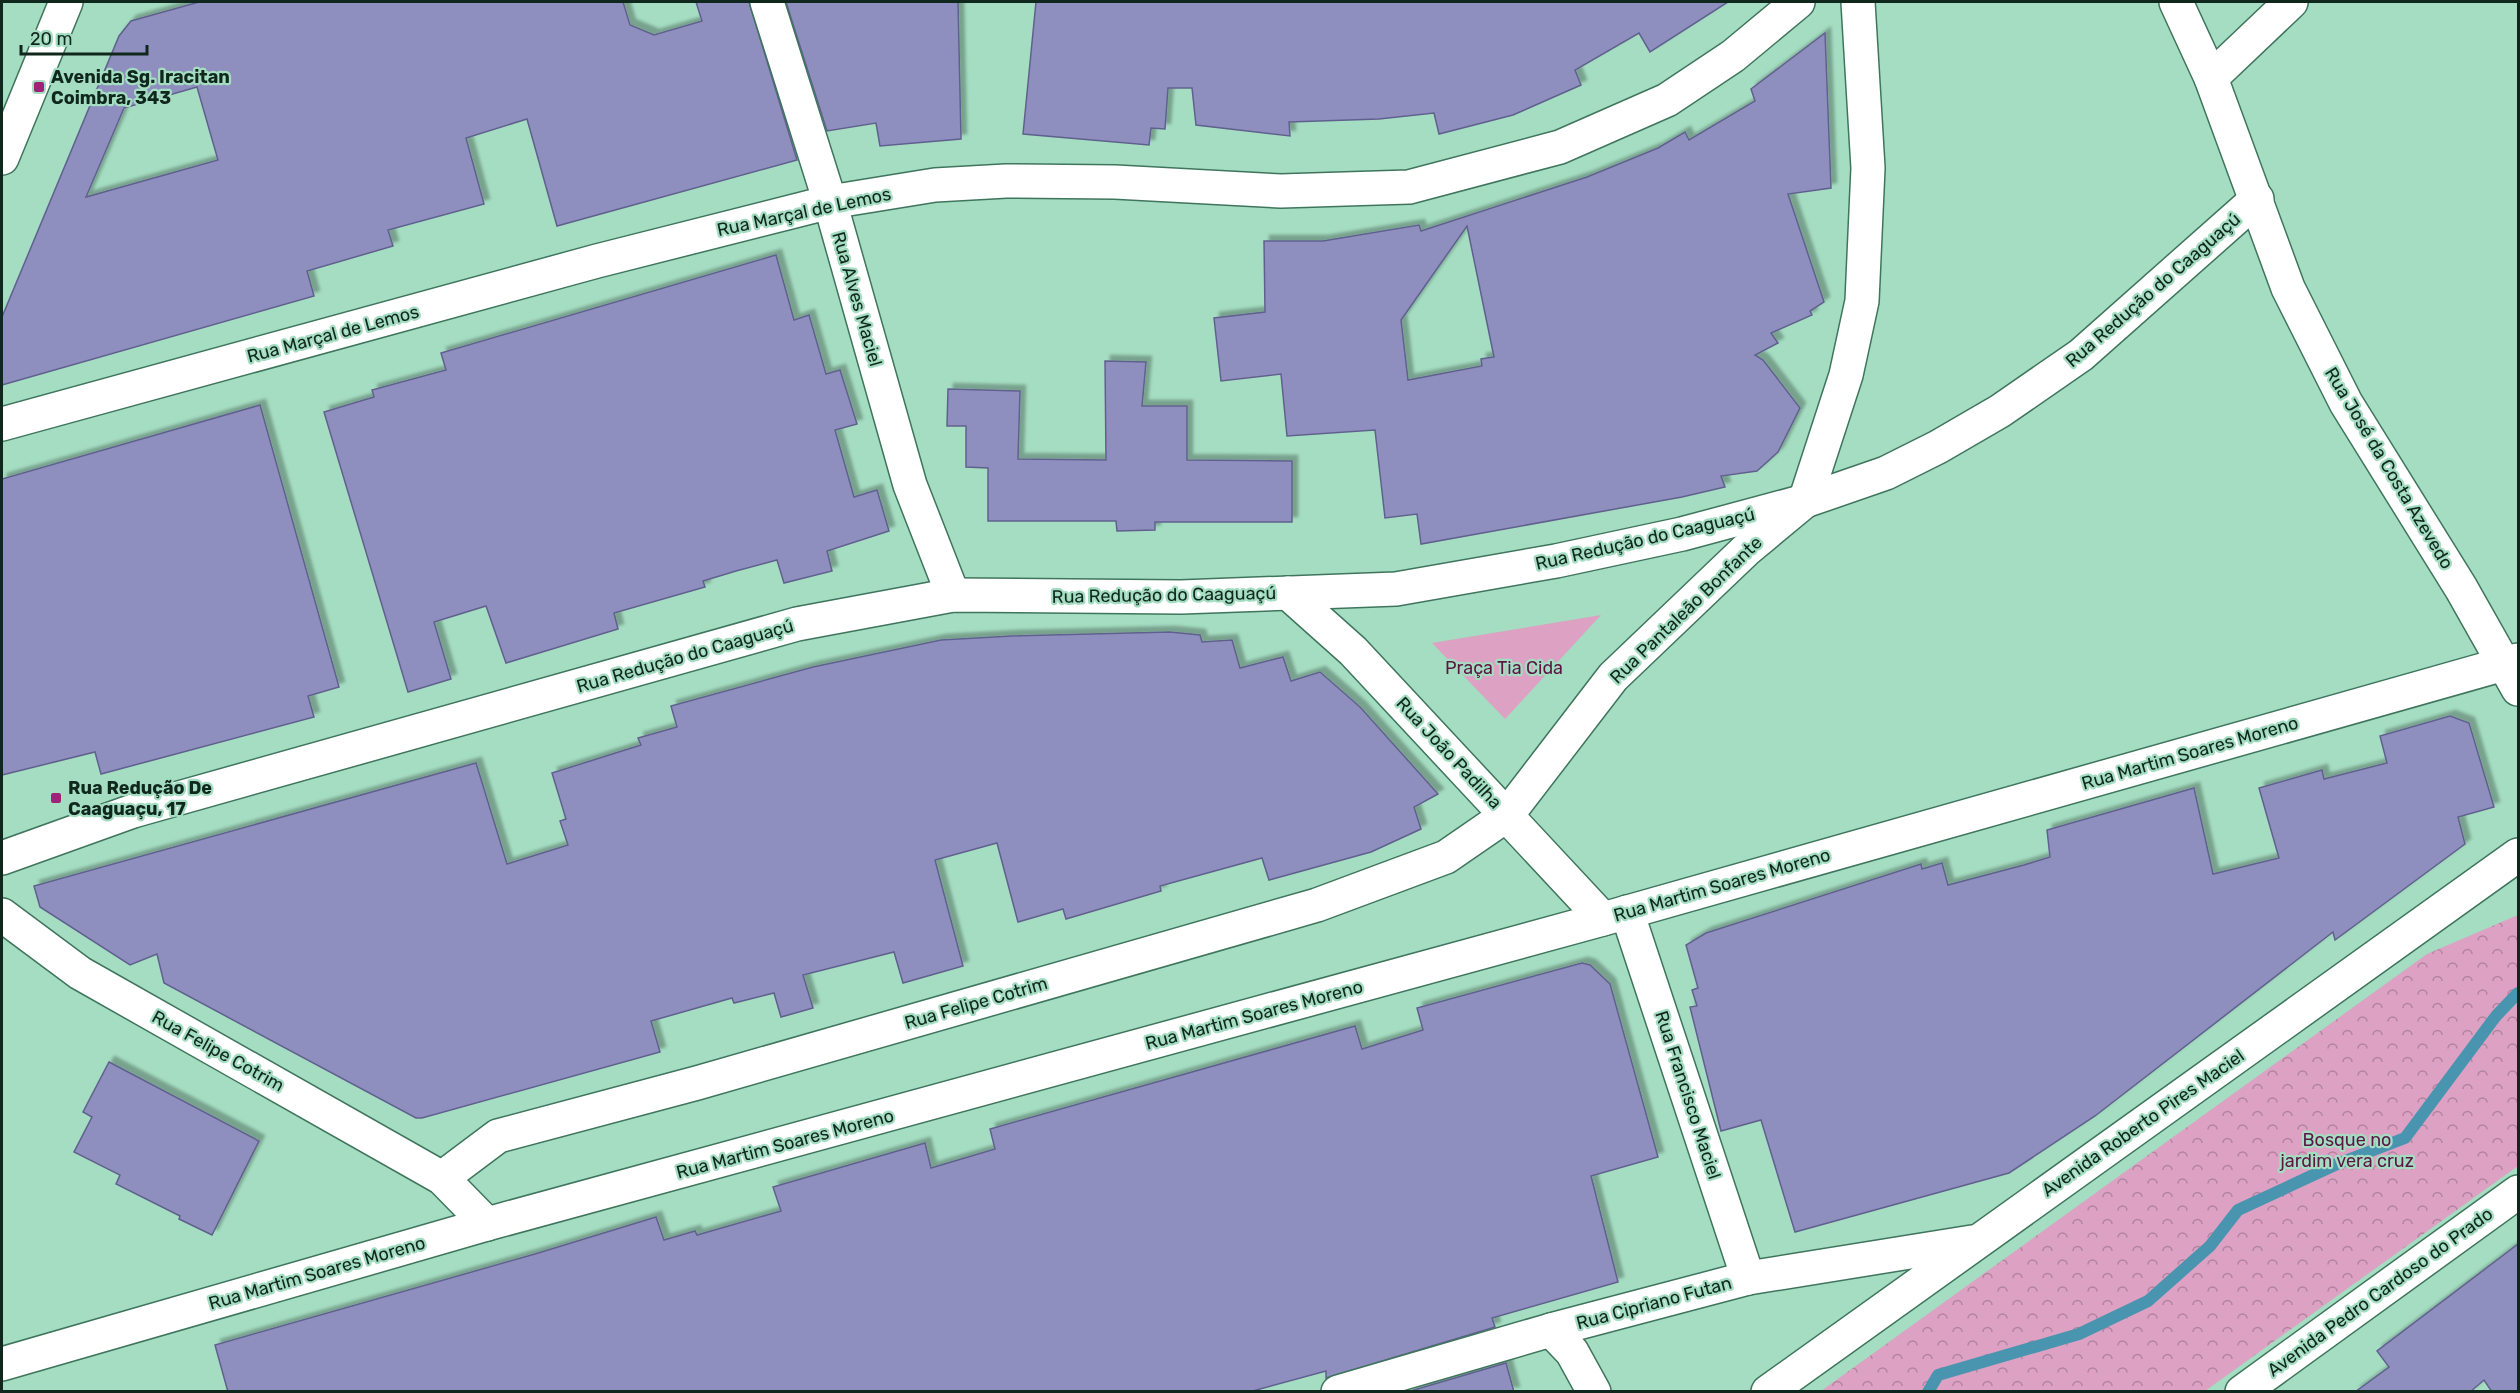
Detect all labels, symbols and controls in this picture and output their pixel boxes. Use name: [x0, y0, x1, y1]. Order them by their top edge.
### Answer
scale bar: [21, 18, 147, 56]
text: 20 m: [30, 28, 72, 50]
place label: Avenida Sg. Iracitan Coimbra, 343: [51, 66, 230, 109]
marker: Avenida Sg. Iracitan Coimbra, 343: [32, 80, 46, 94]
street label: Rua Marçal de Lemos: [715, 183, 893, 241]
street label: Rua Redução do Caaguaçú: [2061, 208, 2245, 372]
street label: Rua Alves Maciel: [827, 229, 887, 369]
street label: Rua Marçal de Lemos: [245, 300, 421, 368]
street label: Rua José da Costa Azevedo: [2320, 363, 2458, 573]
street label: Rua Redução do Caaguaçú: [1533, 503, 1757, 575]
street label: Rua Pantaleão Bonfante: [1605, 532, 1767, 688]
street label: Rua Redução do Caaguaçú: [1052, 582, 1276, 608]
street label: Rua Redução do Caaguaçú: [574, 614, 796, 698]
park label: Praça Tia Cida: [1445, 657, 1563, 679]
street label: Rua João Padilha: [1391, 692, 1507, 814]
street label: Rua Martim Soares Moreno: [2079, 712, 2301, 794]
place label: Rua Redução De Caaguaçu, 17: [68, 777, 212, 820]
marker: Rua Redução De Caaguaçu, 17: [49, 791, 63, 805]
street label: Rua Martim Soares Moreno: [1611, 844, 1833, 926]
street label: Rua Felipe Cotrim: [902, 972, 1050, 1034]
street label: Rua Martim Soares Moreno: [1143, 975, 1365, 1055]
street label: Rua Felipe Cotrim: [148, 1006, 288, 1096]
street label: Rua Francisco Maciel: [1650, 1008, 1726, 1182]
street label: Avenida Roberto Pires Maciel: [2037, 1045, 2249, 1201]
street label: Rua Martim Soares Moreno: [674, 1104, 896, 1184]
park label: Bosque no jardim vera cruz: [2279, 1129, 2414, 1172]
street label: Avenida Pedro Cardoso do Prado: [2263, 1203, 2497, 1381]
street label: Rua Martim Soares Moreno: [206, 1232, 428, 1314]
street label: Rua Cipriano Futan: [1574, 1272, 1734, 1334]

